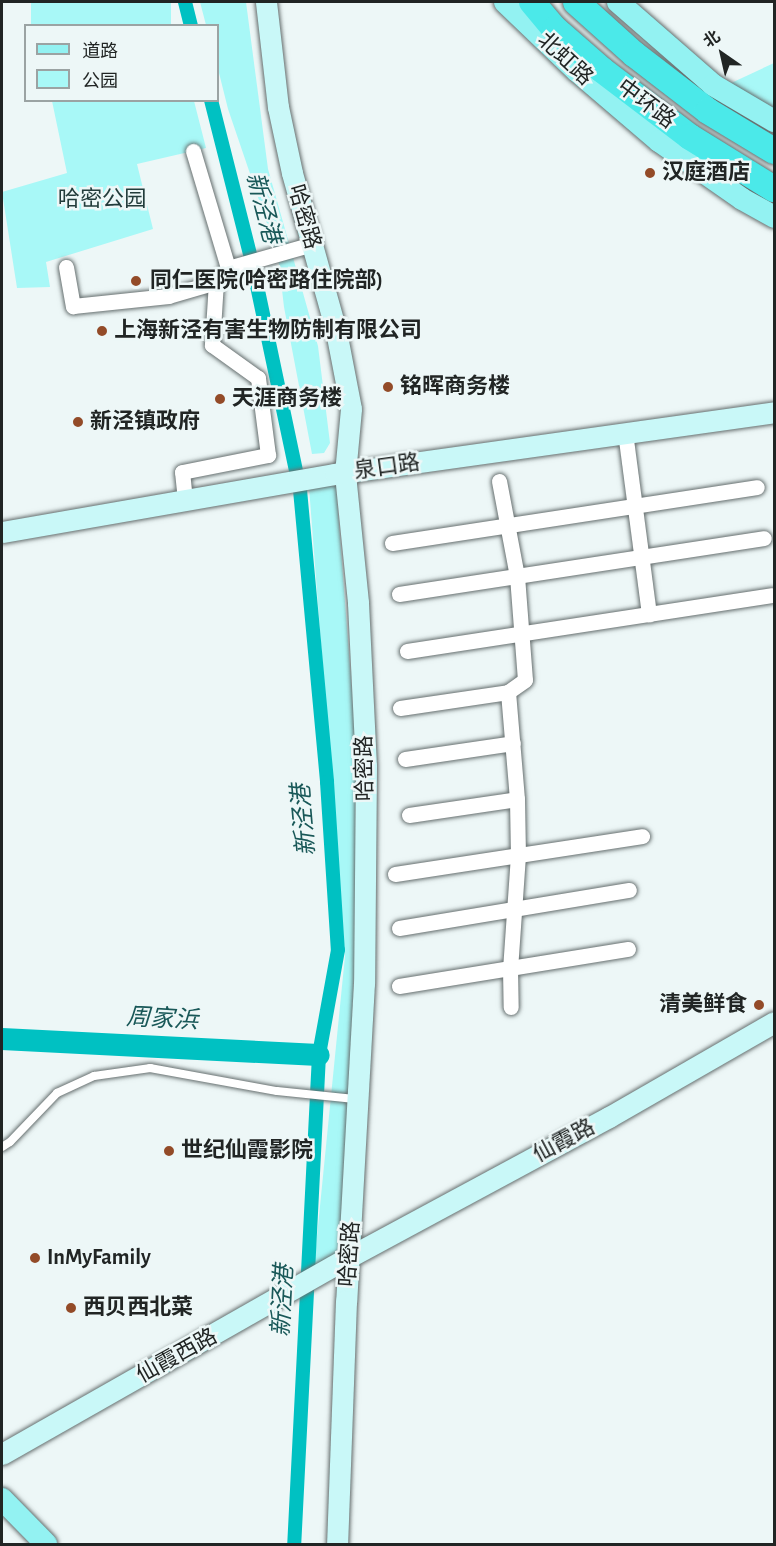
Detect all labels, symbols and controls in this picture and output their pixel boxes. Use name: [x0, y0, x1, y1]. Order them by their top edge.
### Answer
legend: [24, 24, 219, 102]
north arrow: [692, 24, 752, 84]
street label: 北虹路: [532, 27, 598, 91]
text: 北: [701, 28, 723, 50]
text: 道路: [82, 43, 118, 61]
text: 公园: [82, 73, 118, 91]
street label: 中环路: [612, 74, 680, 134]
place label: 汉庭酒店: [662, 160, 750, 186]
marker: 汉庭酒店: [643, 166, 657, 180]
water label: 新泾港: [239, 169, 285, 247]
street label: 哈密路: [282, 182, 326, 252]
park label: 哈密公园: [58, 187, 146, 213]
place label: 同仁医院(哈密路住院部): [150, 268, 383, 294]
marker: 同仁医院(哈密路住院部): [127, 272, 145, 290]
place label: 上海新泾有害生物防制有限公司: [114, 318, 422, 344]
marker: 上海新泾有害生物防制有限公司: [95, 324, 109, 338]
place label: 铭晖商务楼: [400, 374, 510, 400]
marker: 铭晖商务楼: [381, 380, 395, 394]
place label: 天涯商务楼: [232, 386, 342, 412]
marker: 天涯商务楼: [213, 392, 227, 406]
place label: 新泾镇政府: [90, 409, 200, 435]
marker: 新泾镇政府: [71, 415, 85, 429]
street label: 泉口路: [352, 449, 422, 485]
street label: 哈密路: [351, 735, 379, 801]
water label: 新泾港: [288, 783, 322, 857]
place label: 清美鲜食: [659, 992, 747, 1018]
marker: 清美鲜食: [752, 998, 766, 1012]
water label: 周家浜: [125, 1004, 199, 1036]
street label: 仙霞路: [529, 1114, 599, 1168]
place label: 世纪仙霞影院: [181, 1138, 313, 1164]
marker: 世纪仙霞影院: [162, 1144, 176, 1158]
street label: 哈密路: [335, 1220, 365, 1288]
place label: InMyFamily: [47, 1245, 151, 1271]
marker: InMyFamily: [28, 1251, 42, 1265]
water label: 新泾港: [268, 1264, 300, 1338]
place label: 西贝西北菜: [83, 1295, 193, 1321]
marker: 西贝西北菜: [64, 1301, 78, 1315]
street label: 仙霞西路: [132, 1323, 222, 1389]

